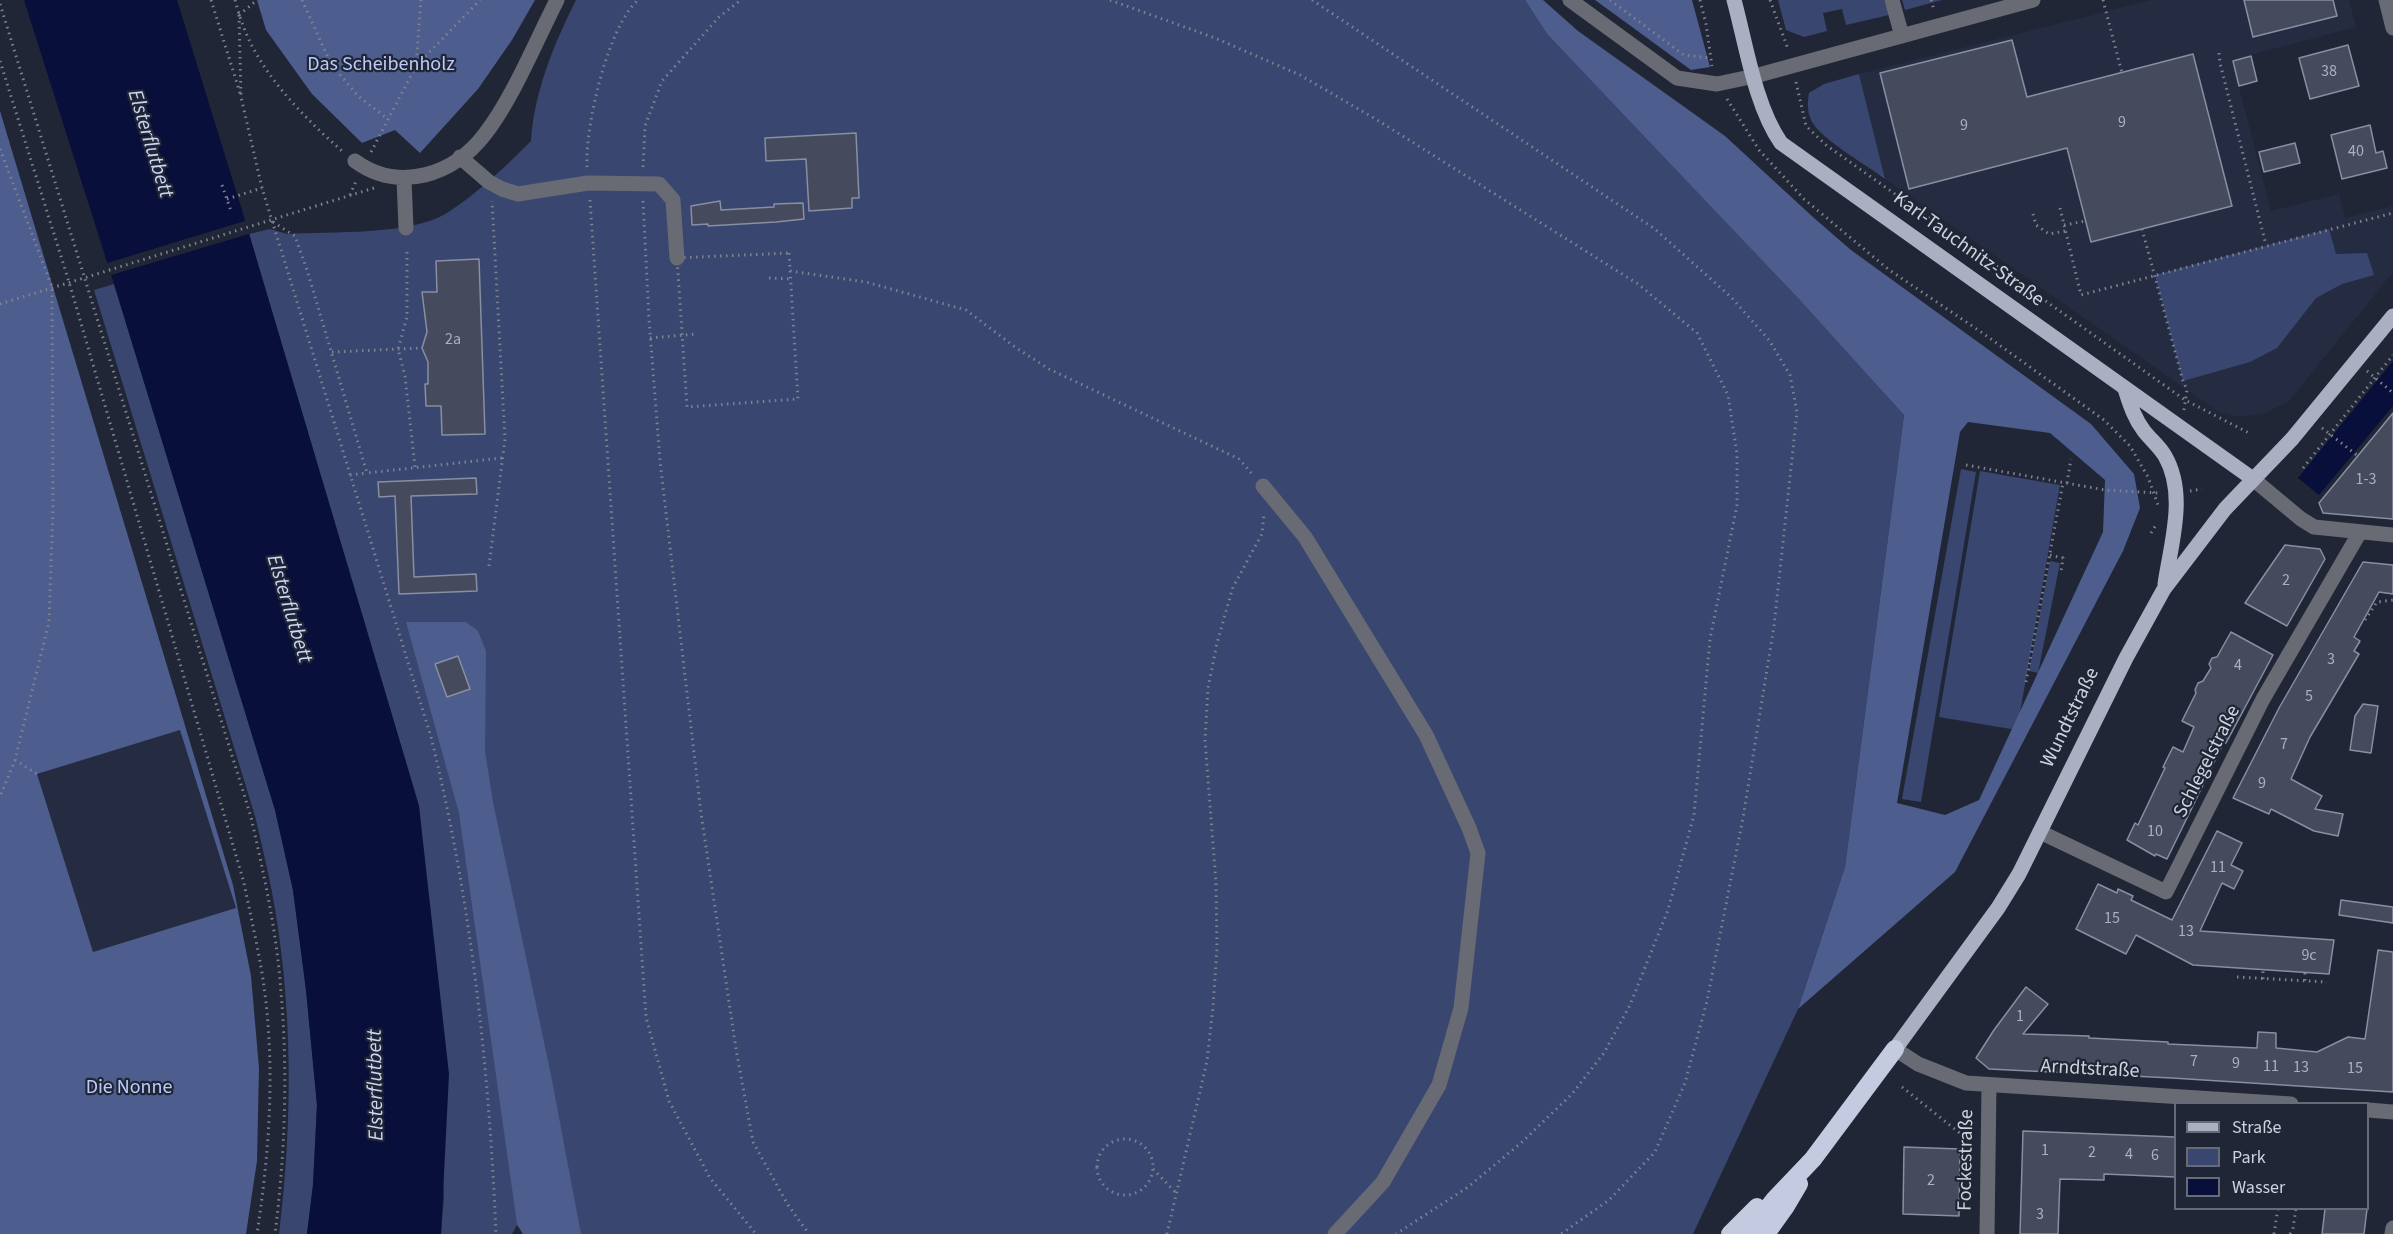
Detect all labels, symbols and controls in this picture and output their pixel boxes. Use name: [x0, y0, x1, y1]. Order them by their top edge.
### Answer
park label: Das Scheibenholz: [307, 54, 455, 78]
house number: 38: [2321, 62, 2337, 82]
water label: Elsterflutbett: [121, 87, 177, 201]
house number: 9: [2118, 113, 2126, 133]
house number: 9: [1960, 116, 1968, 136]
house number: 40: [2348, 142, 2364, 162]
street label: Karl-Tauchnitz-Straße: [1888, 187, 2048, 313]
house number: 2a: [445, 330, 461, 350]
house number: 1-3: [2356, 470, 2376, 490]
water label: Elsterflutbett: [260, 552, 316, 666]
house number: 2: [2282, 571, 2290, 591]
house number: 3: [2327, 650, 2335, 670]
house number: 4: [2234, 656, 2242, 676]
street label: Wundtstraße: [2037, 664, 2105, 772]
house number: 5: [2305, 687, 2313, 707]
street label: Schlegelstraße: [2169, 702, 2247, 822]
house number: 7: [2280, 735, 2288, 755]
house number: 9: [2258, 774, 2266, 794]
house number: 10: [2147, 822, 2163, 842]
house number: 11: [2210, 858, 2226, 878]
house number: 15: [2104, 909, 2120, 929]
house number: 13: [2178, 922, 2194, 942]
house number: 9c: [2301, 946, 2317, 966]
house number: 1: [2016, 1007, 2024, 1027]
water label: Elsterflutbett: [363, 1029, 391, 1141]
house number: 7: [2190, 1052, 2198, 1072]
house number: 9: [2232, 1054, 2240, 1074]
street label: Arndtstraße: [2040, 1055, 2140, 1085]
house number: 11: [2263, 1057, 2279, 1077]
house number: 13: [2293, 1058, 2309, 1078]
house number: 15: [2347, 1059, 2363, 1079]
park label: Die Nonne: [86, 1077, 172, 1101]
legend: [2174, 1102, 2369, 1210]
street label: Fockestraße: [1954, 1109, 1980, 1211]
text: Straße: [2232, 1115, 2281, 1140]
house number: 1: [2041, 1141, 2049, 1161]
house number: 2: [2088, 1143, 2096, 1163]
house number: 4: [2125, 1145, 2133, 1165]
text: Park: [2232, 1145, 2266, 1170]
house number: 6: [2151, 1146, 2159, 1166]
house number: 2: [1927, 1171, 1935, 1191]
text: Wasser: [2232, 1175, 2285, 1200]
house number: 3: [2036, 1205, 2044, 1225]

